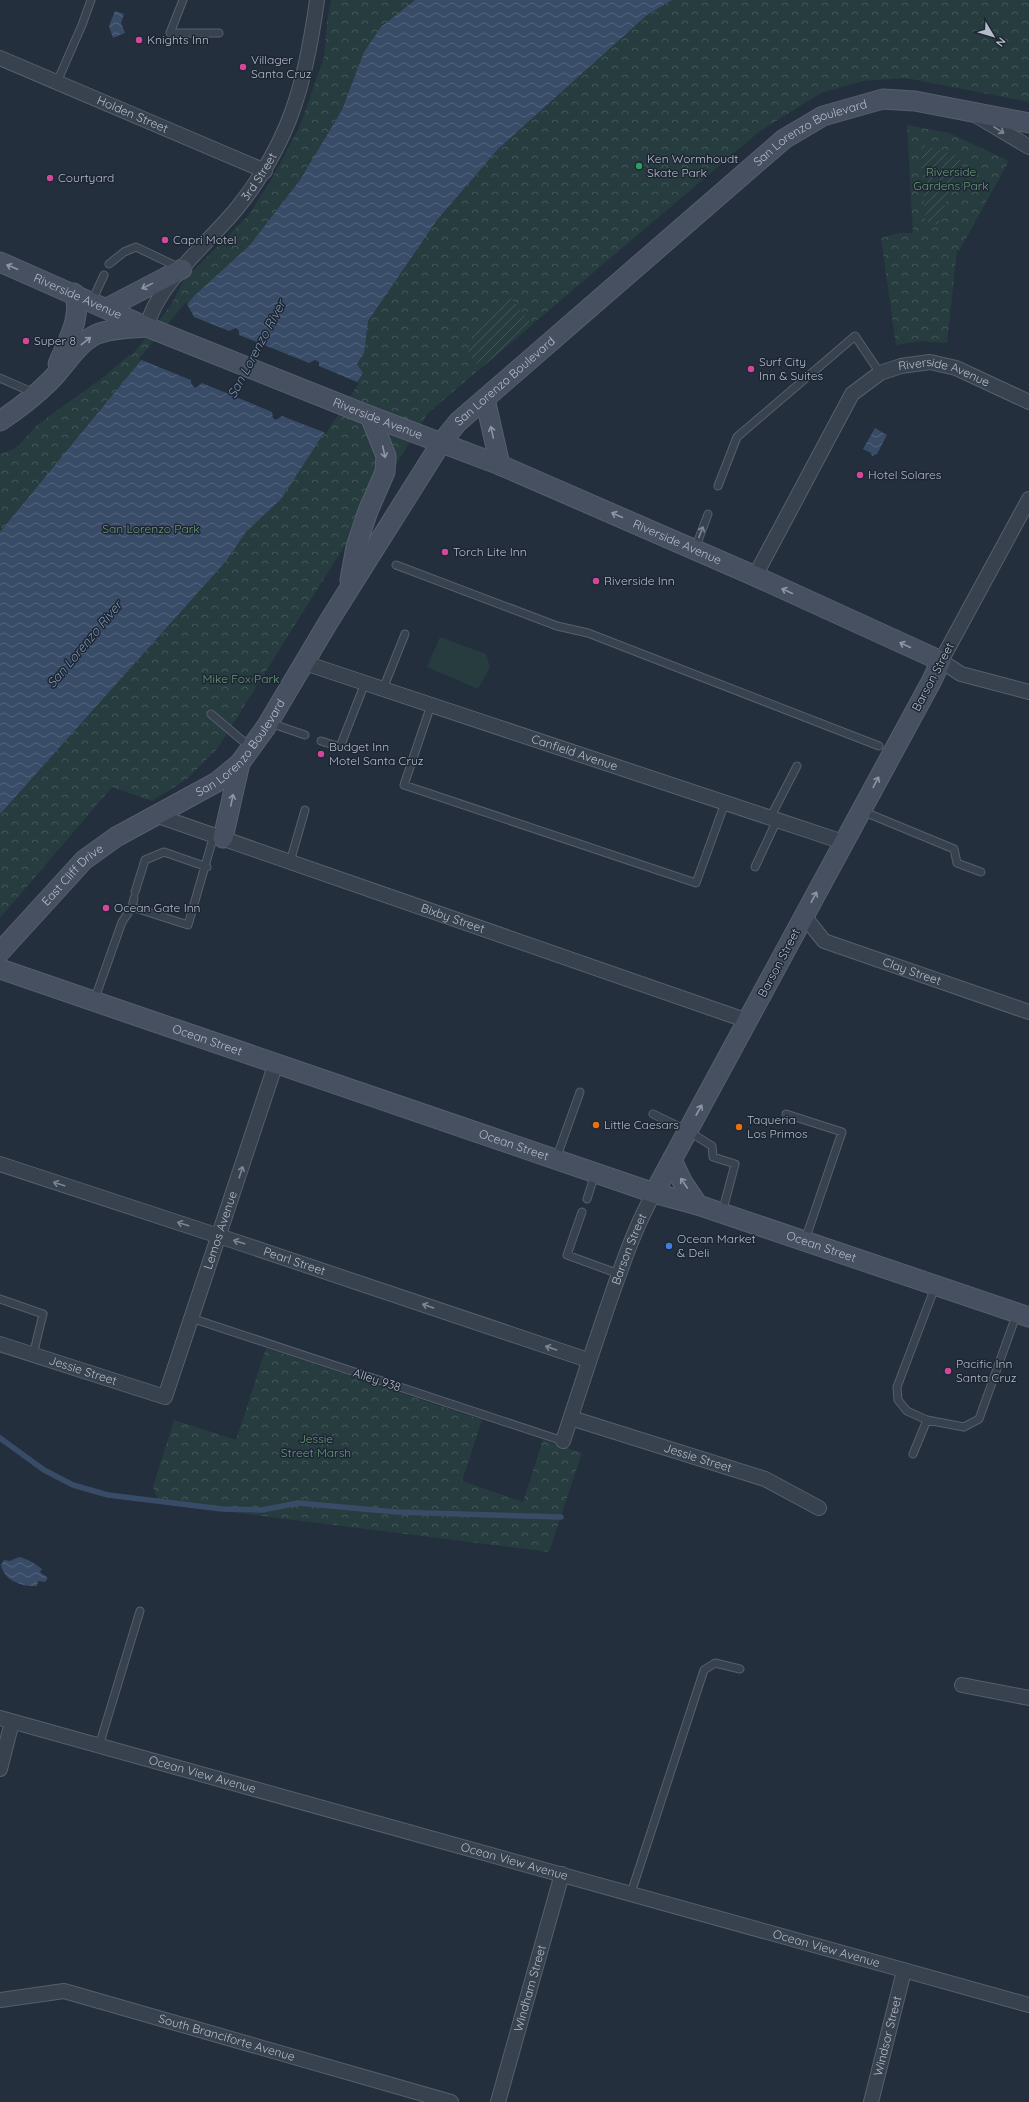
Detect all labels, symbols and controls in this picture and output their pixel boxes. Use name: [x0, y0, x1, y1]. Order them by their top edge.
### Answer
north arrow: [973, 16, 1013, 56]
place label: Knights Inn: [147, 32, 209, 47]
marker: Knights Inn: [134, 35, 144, 45]
text: N: [993, 35, 1009, 50]
place label: Villager Santa Cruz: [251, 52, 312, 81]
marker: Villager Santa Cruz: [238, 62, 248, 72]
street label: Holden Street: [95, 92, 170, 136]
street label: San Lorenzo Boulevard: [750, 96, 869, 169]
one-way arrow: [993, 126, 1004, 134]
street label: 3rd Street: [238, 150, 280, 203]
place label: Ken Wormhoudt Skate Park: [647, 151, 738, 180]
marker: Ken Wormhoudt Skate Park: [634, 161, 644, 171]
park label: Riverside Gardens Park: [913, 164, 989, 193]
place label: Courtyard: [58, 170, 114, 185]
marker: Courtyard: [45, 173, 55, 183]
place label: Capri Motel: [173, 232, 237, 247]
marker: Capri Motel: [160, 235, 170, 245]
one-way arrow: [7, 263, 19, 270]
street label: Riverside Avenue: [31, 270, 125, 322]
one-way arrow: [141, 283, 153, 290]
water label: San Lorenzo River: [223, 295, 290, 401]
place label: Super 8: [34, 333, 76, 348]
street label: San Lorenzo Boulevard: [451, 333, 558, 429]
marker: Super 8: [21, 336, 31, 346]
one-way arrow: [81, 337, 92, 346]
place label: Surf City Inn & Suites: [759, 354, 824, 383]
street label: Riverside Avenue: [897, 354, 992, 390]
marker: Surf City Inn & Suites: [746, 364, 756, 374]
street label: Riverside Avenue: [331, 394, 425, 442]
one-way arrow: [487, 426, 495, 439]
one-way arrow: [381, 445, 389, 458]
place label: Hotel Solares: [868, 467, 942, 482]
marker: Hotel Solares: [855, 470, 865, 480]
one-way arrow: [611, 511, 623, 519]
street label: Riverside Avenue: [631, 516, 724, 568]
park label: San Lorenzo Park: [102, 521, 200, 536]
one-way arrow: [698, 526, 706, 538]
place label: Torch Lite Inn: [453, 544, 527, 559]
marker: Torch Lite Inn: [440, 547, 450, 557]
place label: Riverside Inn: [604, 573, 675, 588]
marker: Riverside Inn: [591, 576, 601, 586]
one-way arrow: [782, 586, 794, 594]
water label: San Lorenzo River: [43, 596, 126, 691]
street label: Barson Street: [908, 640, 957, 714]
one-way arrow: [900, 641, 912, 648]
park label: Mike Fox Park: [203, 671, 279, 686]
street label: San Lorenzo Boulevard: [193, 696, 288, 799]
street label: Canfield Avenue: [530, 731, 620, 774]
place label: Budget Inn Motel Santa Cruz: [329, 739, 424, 768]
marker: Budget Inn Motel Santa Cruz: [316, 749, 326, 759]
one-way arrow: [872, 776, 880, 788]
one-way arrow: [228, 794, 236, 807]
street label: East Cliff Drive: [38, 841, 106, 908]
one-way arrow: [811, 891, 819, 903]
place label: Ocean Gate Inn: [114, 900, 201, 915]
street label: Bixby Street: [419, 900, 487, 936]
marker: Ocean Gate Inn: [101, 903, 111, 913]
street label: Barson Street: [754, 926, 803, 1000]
street label: Clay Street: [881, 954, 943, 988]
street label: Ocean Street: [171, 1021, 244, 1058]
one-way arrow: [696, 1104, 704, 1116]
place label: Taqueria Los Primos: [747, 1112, 808, 1141]
place label: Little Caesars: [604, 1117, 679, 1132]
marker: Little Caesars: [591, 1120, 601, 1130]
marker: Taqueria Los Primos: [734, 1122, 744, 1132]
street label: Ocean Street: [477, 1126, 551, 1163]
one-way arrow: [238, 1166, 245, 1179]
one-way arrow: [680, 1178, 688, 1189]
one-way arrow: [54, 1179, 66, 1187]
street label: Lemos Avenue: [200, 1189, 240, 1271]
street label: Barson Street: [608, 1211, 649, 1287]
one-way arrow: [177, 1220, 190, 1227]
street label: Ocean Street: [785, 1227, 858, 1265]
place label: Ocean Market & Deli: [677, 1231, 756, 1260]
one-way arrow: [232, 1238, 245, 1245]
marker: Ocean Market & Deli: [664, 1241, 674, 1251]
street label: Pearl Street: [261, 1243, 328, 1278]
one-way arrow: [422, 1302, 435, 1309]
one-way arrow: [545, 1344, 558, 1351]
street label: Jessie Street: [47, 1352, 119, 1388]
place label: Pacific Inn Santa Cruz: [956, 1356, 1017, 1385]
street label: Alley 938: [351, 1365, 403, 1394]
marker: Pacific Inn Santa Cruz: [943, 1366, 953, 1376]
park label: Jessie Street Marsh: [281, 1431, 351, 1460]
street label: Jessie Street: [662, 1440, 734, 1475]
street label: Ocean View Avenue: [147, 1752, 258, 1796]
street label: Ocean View Avenue: [459, 1839, 570, 1883]
street label: Ocean View Avenue: [771, 1926, 882, 1970]
street label: Windham Street: [510, 1943, 549, 2033]
street label: Windsor Street: [870, 1994, 904, 2078]
street label: South Branciforte Avenue: [157, 2011, 297, 2064]

